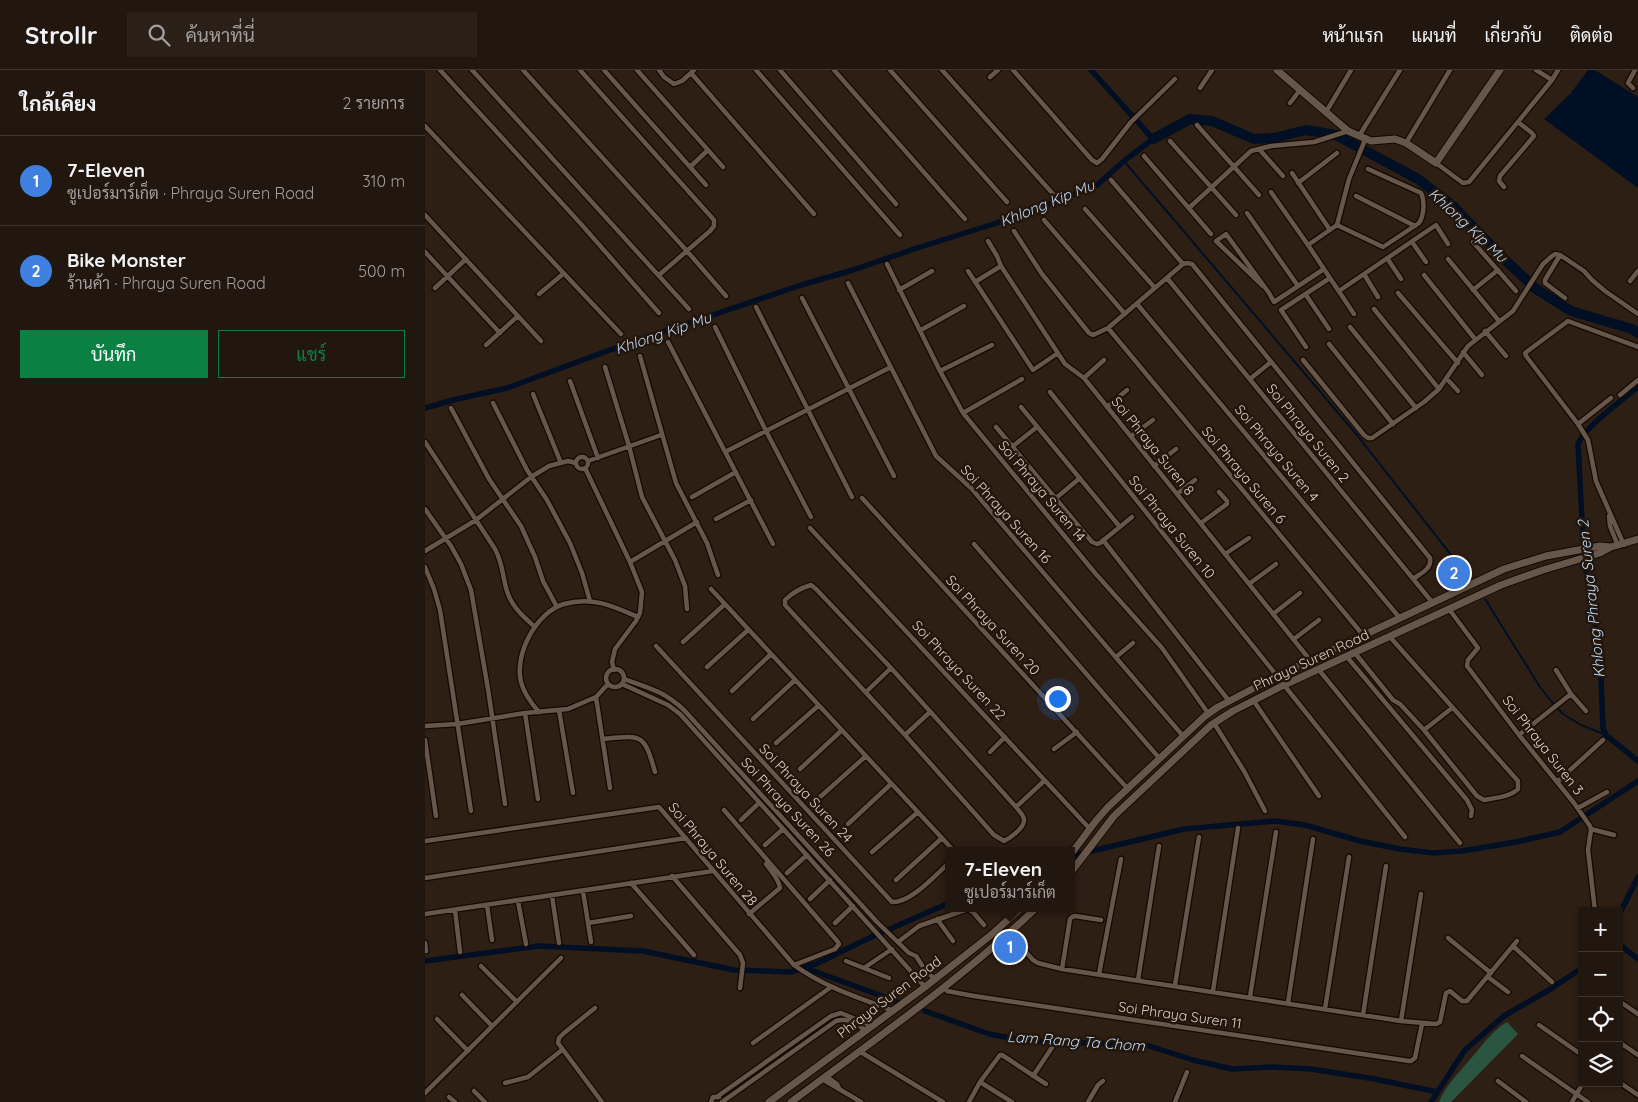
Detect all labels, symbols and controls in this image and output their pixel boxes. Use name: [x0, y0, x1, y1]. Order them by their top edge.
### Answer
search box: [127, 12, 477, 57]
text: Strollr: [25, 20, 97, 50]
icon: search: [145, 21, 173, 49]
text: ค้นหาที่นี่: [185, 23, 255, 47]
text: หน้าแรก: [1322, 24, 1384, 47]
text: แผนที่: [1412, 24, 1456, 47]
text: เกี่ยวกับ: [1484, 24, 1542, 47]
text: ติดต่อ: [1570, 24, 1613, 47]
text: ใกล้เคียง: [20, 90, 96, 116]
text: 2 รายการ: [342, 93, 405, 113]
text: 7-Eleven: [67, 158, 145, 182]
text: 1: [33, 171, 39, 191]
text: 310 m: [362, 171, 405, 191]
water label: Khlong Kip Mu: [997, 175, 1099, 231]
text: ซูเปอร์มาร์เก็ต · Phraya Suren Road: [67, 183, 314, 203]
water label: Khlong Kip Mu: [1425, 184, 1512, 267]
text: Bike Monster: [67, 248, 186, 272]
text: 2: [31, 261, 41, 281]
text: 500 m: [358, 261, 405, 281]
text: ร้านค้า · Phraya Suren Road: [67, 273, 266, 293]
water label: Khlong Kip Mu: [612, 307, 715, 358]
button: บันทึก: [20, 330, 208, 378]
button: แชร์: [218, 330, 405, 378]
street label: Soi Phraya Suren 2: [1263, 380, 1354, 486]
street label: Soi Phraya Suren 8: [1108, 393, 1198, 499]
street label: Soi Phraya Suren 4: [1231, 401, 1323, 505]
street label: Soi Phraya Suren 6: [1198, 423, 1290, 528]
street label: Soi Phraya Suren 14: [994, 437, 1090, 545]
street label: Soi Phraya Suren 16: [957, 461, 1055, 568]
street label: Soi Phraya Suren 10: [1125, 472, 1219, 582]
water label: Khlong Phraya Suren 2: [1573, 517, 1609, 679]
pin: 2: [1438, 554, 1470, 592]
street label: Soi Phraya Suren 20: [942, 571, 1044, 679]
street label: Soi Phraya Suren 22: [908, 616, 1010, 724]
street label: Phraya Suren Road: [1250, 625, 1372, 695]
your location: [1045, 686, 1071, 712]
street label: Soi Phraya Suren 3: [1499, 692, 1587, 798]
street label: Soi Phraya Suren 24: [755, 740, 857, 846]
street label: Soi Phraya Suren 26: [737, 754, 839, 861]
street label: Soi Phraya Suren 28: [664, 799, 762, 909]
popup: [945, 847, 1075, 912]
text: 7-Eleven: [964, 857, 1042, 881]
text: ซูเปอร์มาร์เก็ต: [964, 882, 1056, 902]
map controls: [1578, 907, 1623, 1087]
button: +: [1578, 907, 1623, 952]
pin: 1: [994, 928, 1026, 966]
street label: Phraya Suren Road: [833, 952, 945, 1042]
button: −: [1578, 952, 1623, 997]
street label: Soi Phraya Suren 11: [1117, 997, 1243, 1033]
button: locate: [1578, 997, 1623, 1042]
water label: Lam Rang Ta Chom: [1007, 1027, 1146, 1055]
button: layers: [1578, 1042, 1623, 1087]

